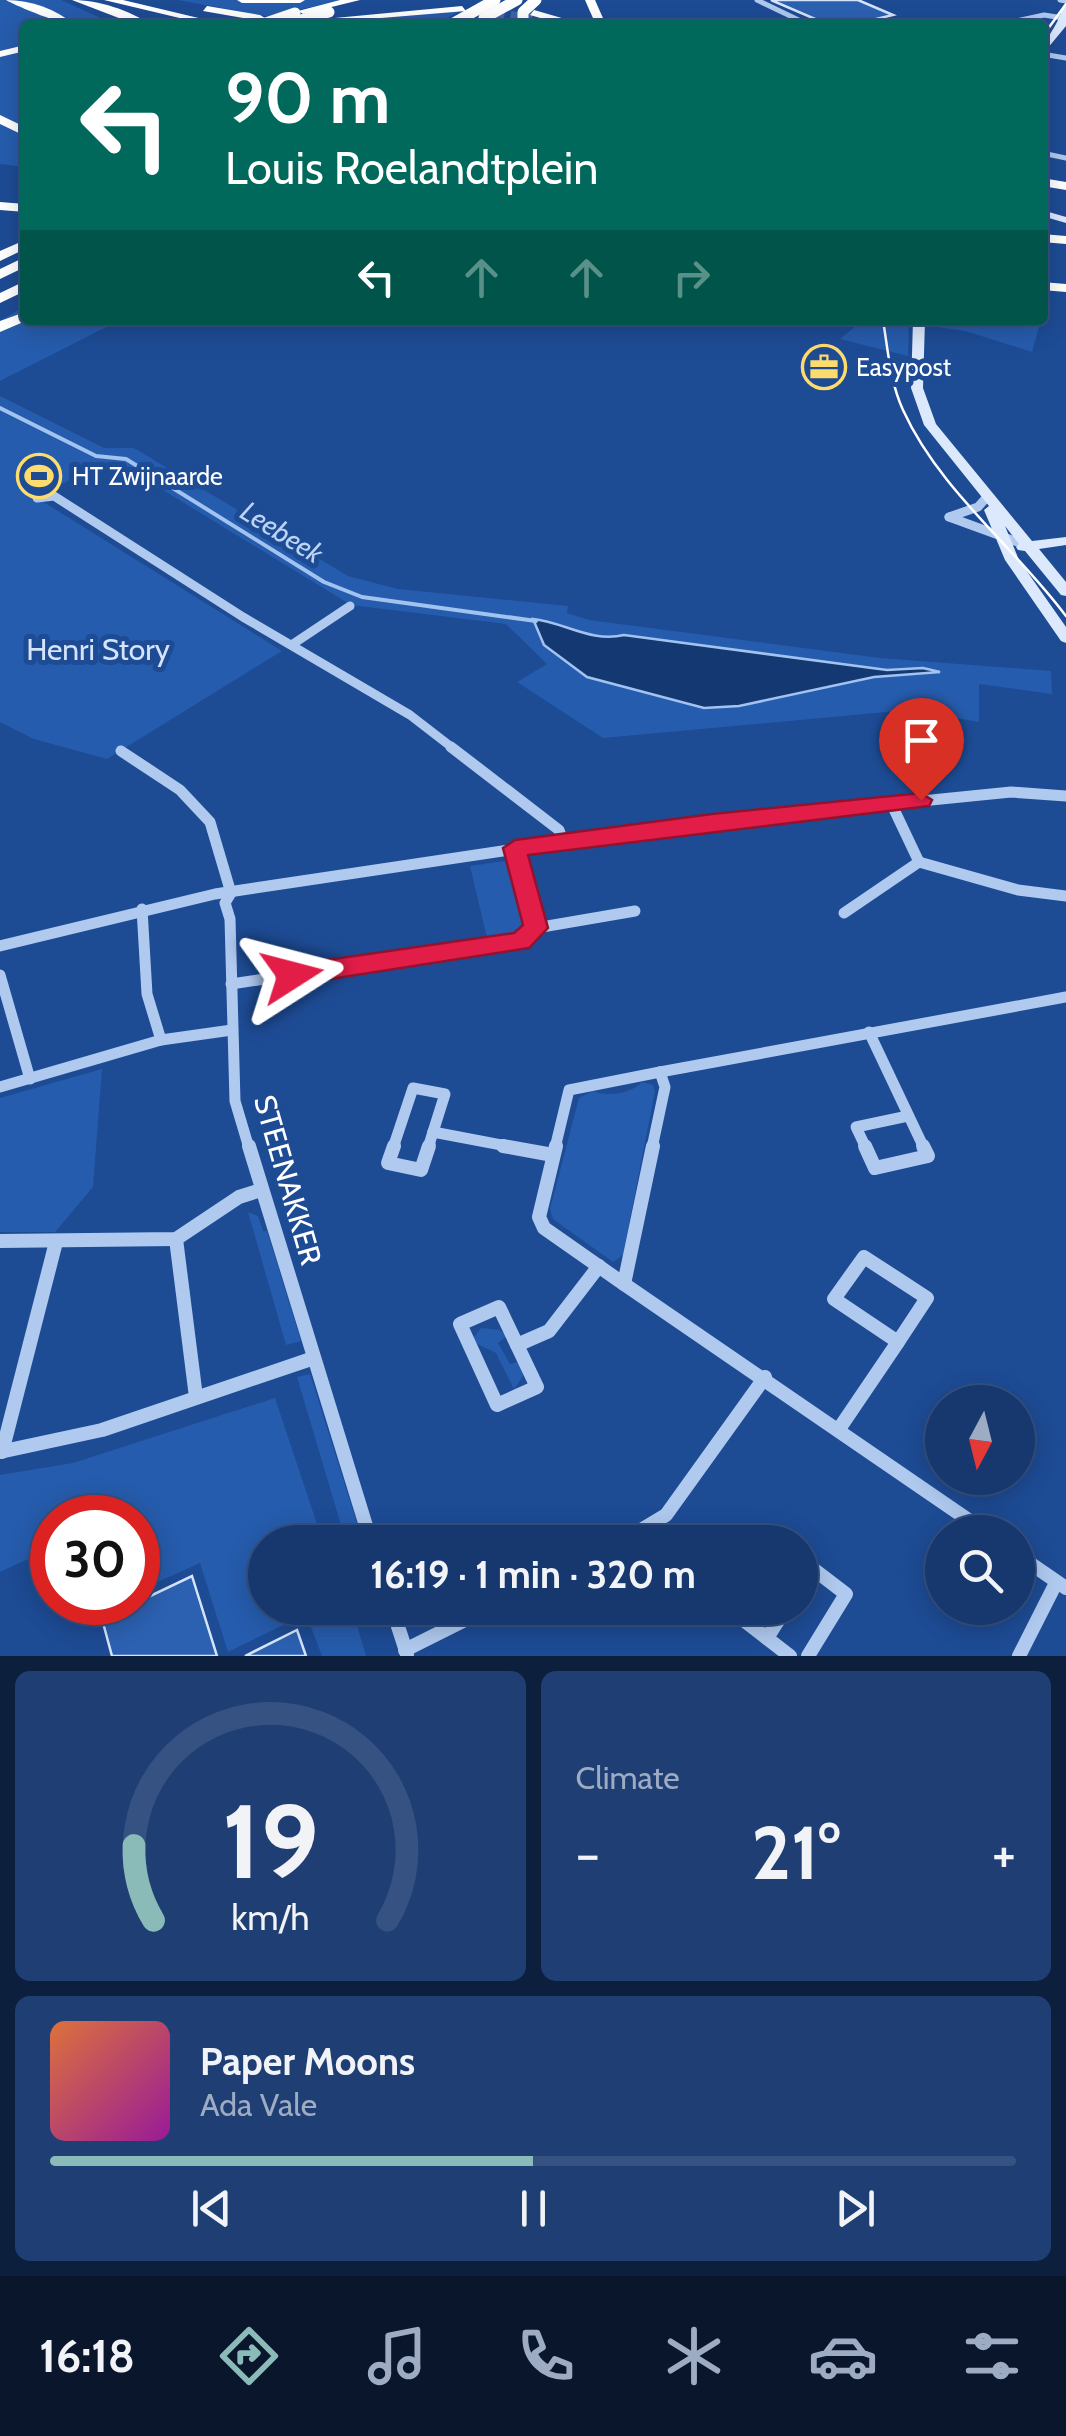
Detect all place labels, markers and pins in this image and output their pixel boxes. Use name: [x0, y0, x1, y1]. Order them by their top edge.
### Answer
office icon: Easypost: [801, 344, 847, 390]
place label: Easypost: [856, 352, 952, 382]
sports icon: HT Zwijnaarde: [16, 453, 62, 499]
place label: HT Zwijnaarde: [72, 461, 223, 492]
pin: [879, 698, 964, 801]

